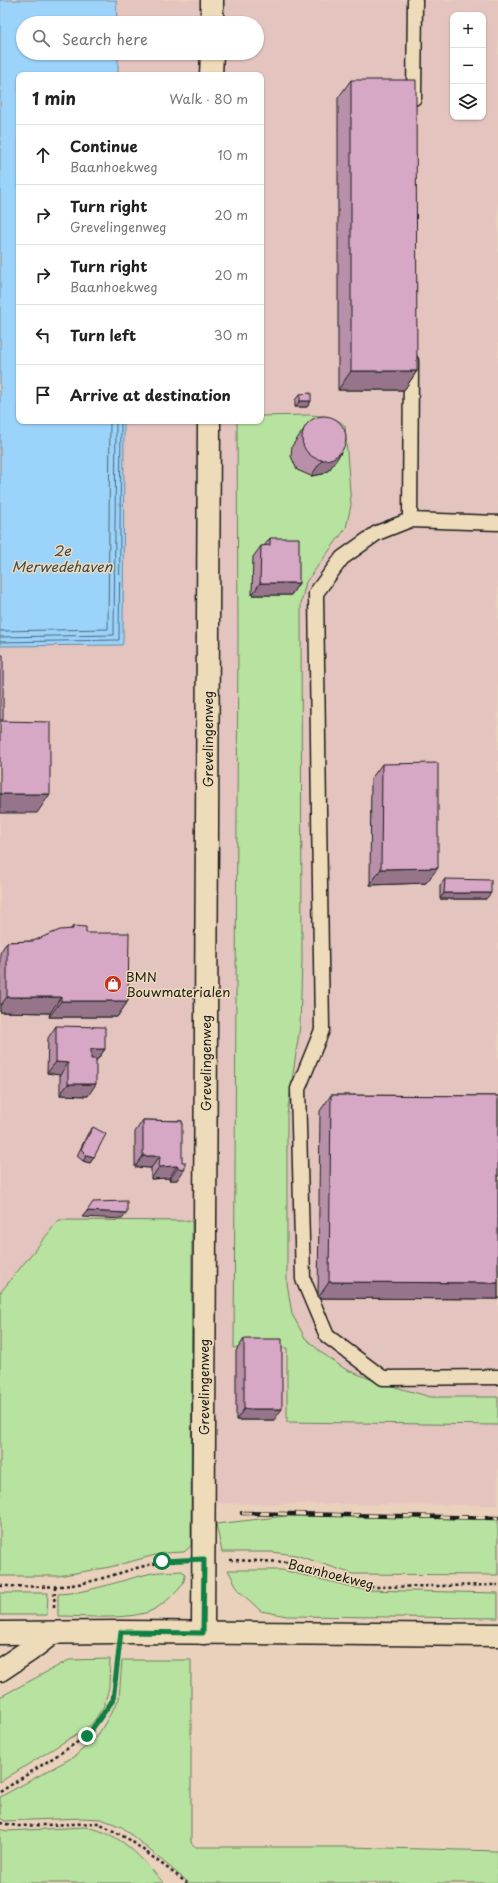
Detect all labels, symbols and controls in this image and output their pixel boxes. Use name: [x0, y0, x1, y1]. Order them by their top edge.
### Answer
map controls: [450, 12, 486, 120]
button: +: [450, 12, 486, 48]
search box: [16, 16, 264, 60]
icon: search: [30, 27, 52, 49]
text: Search here: [62, 27, 148, 50]
button: −: [450, 48, 486, 84]
button: layers: [450, 84, 486, 120]
text: 1 min: [32, 85, 76, 111]
text: Walk · 80 m: [170, 89, 248, 108]
text: Continue: [70, 134, 138, 157]
icon: ahead: [32, 144, 54, 166]
text: 10 m: [218, 145, 248, 164]
text: Baanhoekweg: [70, 157, 158, 176]
text: Turn right: [70, 194, 147, 217]
icon: right: [32, 204, 54, 226]
text: 20 m: [214, 205, 248, 224]
text: Grevelingenweg: [70, 217, 167, 236]
text: Turn right: [70, 254, 147, 277]
icon: right: [32, 264, 54, 286]
text: 20 m: [214, 265, 248, 284]
text: Baanhoekweg: [70, 277, 158, 296]
text: Turn left: [70, 323, 136, 346]
icon: left: [32, 324, 54, 346]
text: 30 m: [214, 325, 248, 344]
text: Arrive at destination: [70, 383, 231, 406]
icon: arrive: [32, 384, 54, 406]
water label: 2e Merwedehaven: [12, 540, 113, 577]
street label: Grevelingenweg: [198, 691, 217, 787]
place label: BMN Bouwmaterialen: [126, 967, 230, 1001]
shop icon: BMN Bouwmaterialen: [103, 974, 123, 994]
street label: Grevelingenweg: [196, 1015, 215, 1111]
street label: Grevelingenweg: [194, 1339, 213, 1435]
route start: [153, 1552, 171, 1570]
street label: Baanhoekweg: [286, 1554, 376, 1593]
route end: [78, 1727, 96, 1745]

